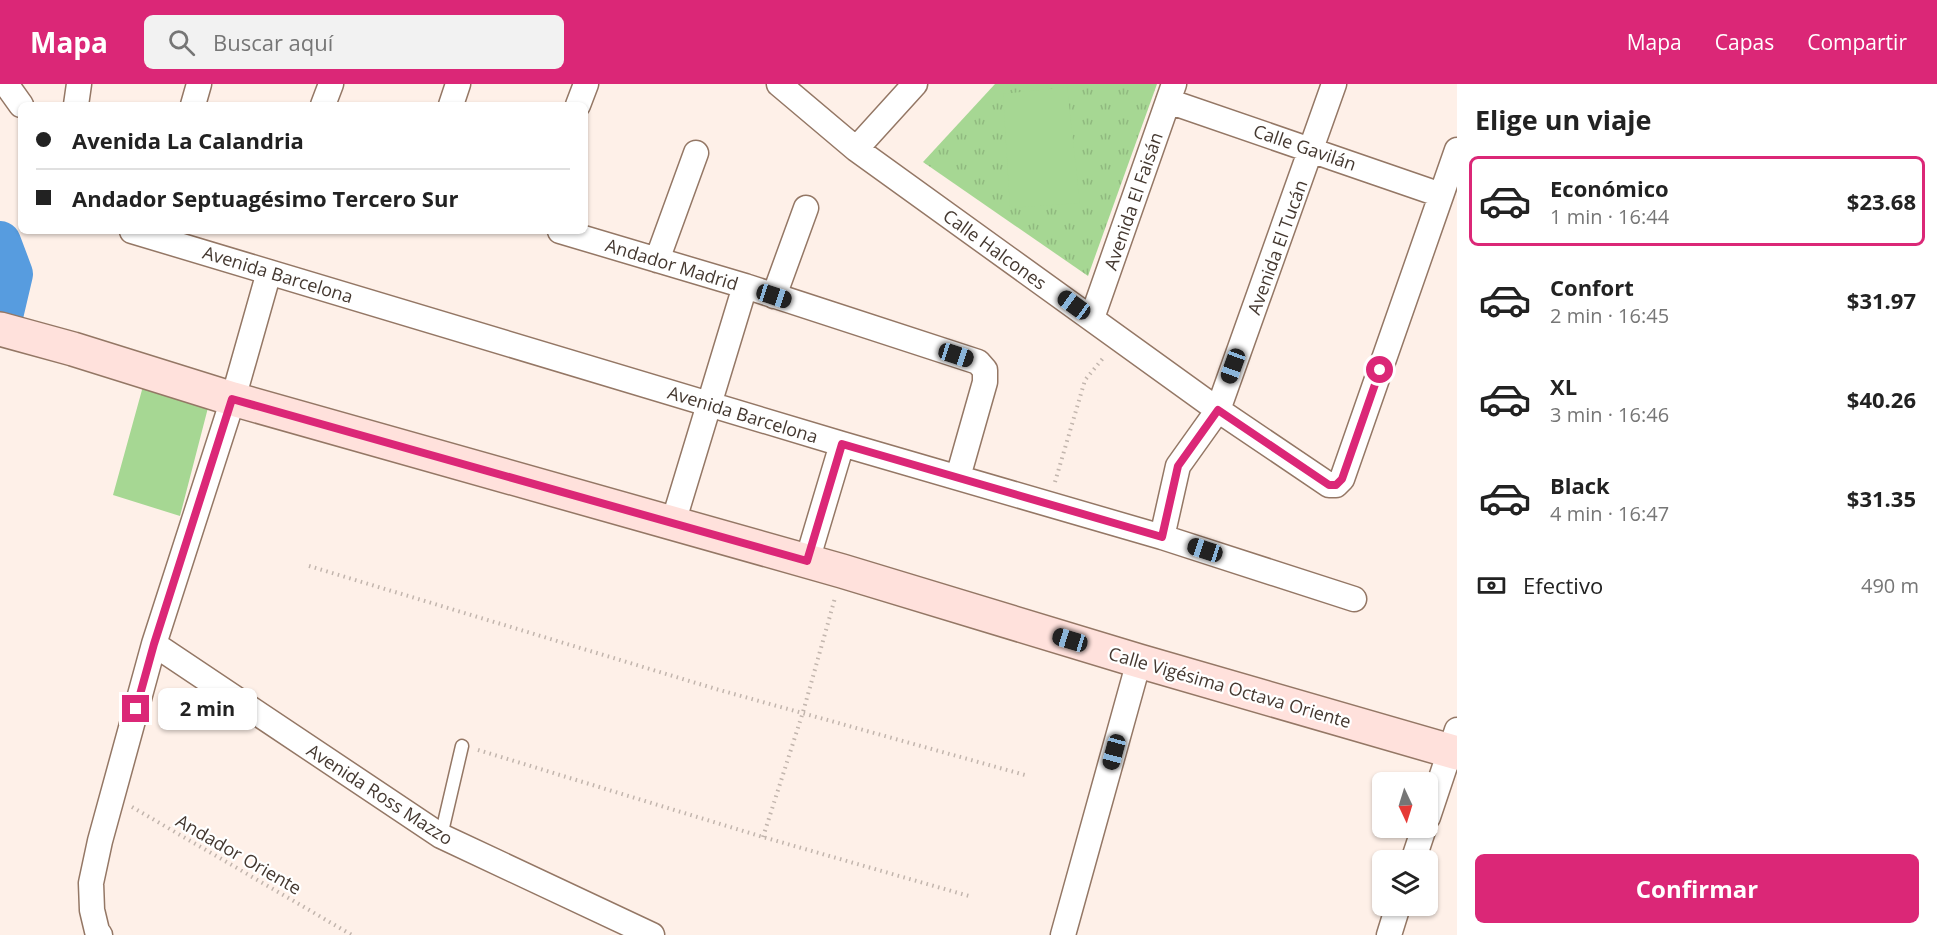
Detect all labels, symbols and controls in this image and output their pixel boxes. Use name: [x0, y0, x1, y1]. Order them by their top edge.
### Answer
search box: [144, 15, 564, 69]
text: Mapa: [30, 23, 108, 61]
icon: search: [165, 26, 198, 59]
text: Buscar aquí: [213, 27, 333, 57]
text: Mapa: [1627, 28, 1682, 56]
text: Capas: [1715, 28, 1774, 56]
text: Compartir: [1807, 28, 1907, 56]
text: Elige un viaje: [1475, 101, 1651, 138]
street label: Calle Gavilán: [1250, 118, 1360, 176]
text: Avenida La Calandria: [72, 125, 304, 155]
street label: Avenida El Faisán: [1098, 129, 1168, 273]
text: Económico: [1550, 173, 1669, 203]
icon: car: [1478, 174, 1532, 228]
street label: Avenida El Tucán: [1242, 176, 1312, 318]
text: Andador Septuagésimo Tercero Sur: [72, 183, 458, 213]
text: $23.68: [1847, 186, 1916, 216]
street label: Calle Halcones: [939, 203, 1051, 295]
text: 1 min · 16:44: [1550, 203, 1669, 230]
street label: Andador Madrid: [603, 232, 741, 296]
street label: Avenida Barcelona: [200, 240, 356, 308]
text: Confort: [1550, 272, 1634, 302]
icon: car: [1478, 273, 1532, 327]
car: [754, 282, 794, 310]
text: $31.97: [1847, 285, 1916, 315]
car: [1054, 287, 1094, 323]
text: 2 min · 16:45: [1550, 302, 1669, 329]
car: [936, 341, 976, 369]
car: [1218, 346, 1248, 386]
route start: [1366, 356, 1393, 383]
text: XL: [1550, 371, 1577, 401]
icon: car: [1478, 372, 1532, 426]
street label: Avenida Barcelona: [665, 380, 821, 448]
text: $40.26: [1847, 384, 1916, 414]
text: 3 min · 16:46: [1550, 401, 1669, 428]
text: Black: [1550, 470, 1610, 500]
icon: car: [1478, 471, 1532, 525]
text: $31.35: [1847, 483, 1916, 513]
text: 4 min · 16:47: [1550, 500, 1669, 527]
car: [1185, 536, 1225, 564]
icon: cash: [1475, 569, 1508, 602]
text: Efectivo: [1523, 570, 1603, 600]
text: 490 m: [1861, 572, 1919, 599]
car: [1050, 626, 1090, 654]
street label: Calle Vigésima Octava Oriente: [1106, 641, 1354, 733]
callout: 2 min: [157, 688, 256, 730]
route end: [122, 695, 149, 722]
text: 2 min: [180, 695, 235, 722]
car: [1101, 732, 1127, 772]
street label: Avenida Ross Mazzo: [302, 738, 458, 850]
north arrow: [1372, 772, 1438, 838]
map controls: [1372, 772, 1438, 916]
street label: Andador Oriente: [172, 808, 306, 900]
button: layers: [1372, 850, 1438, 916]
button: Confirmar: [1475, 854, 1919, 923]

